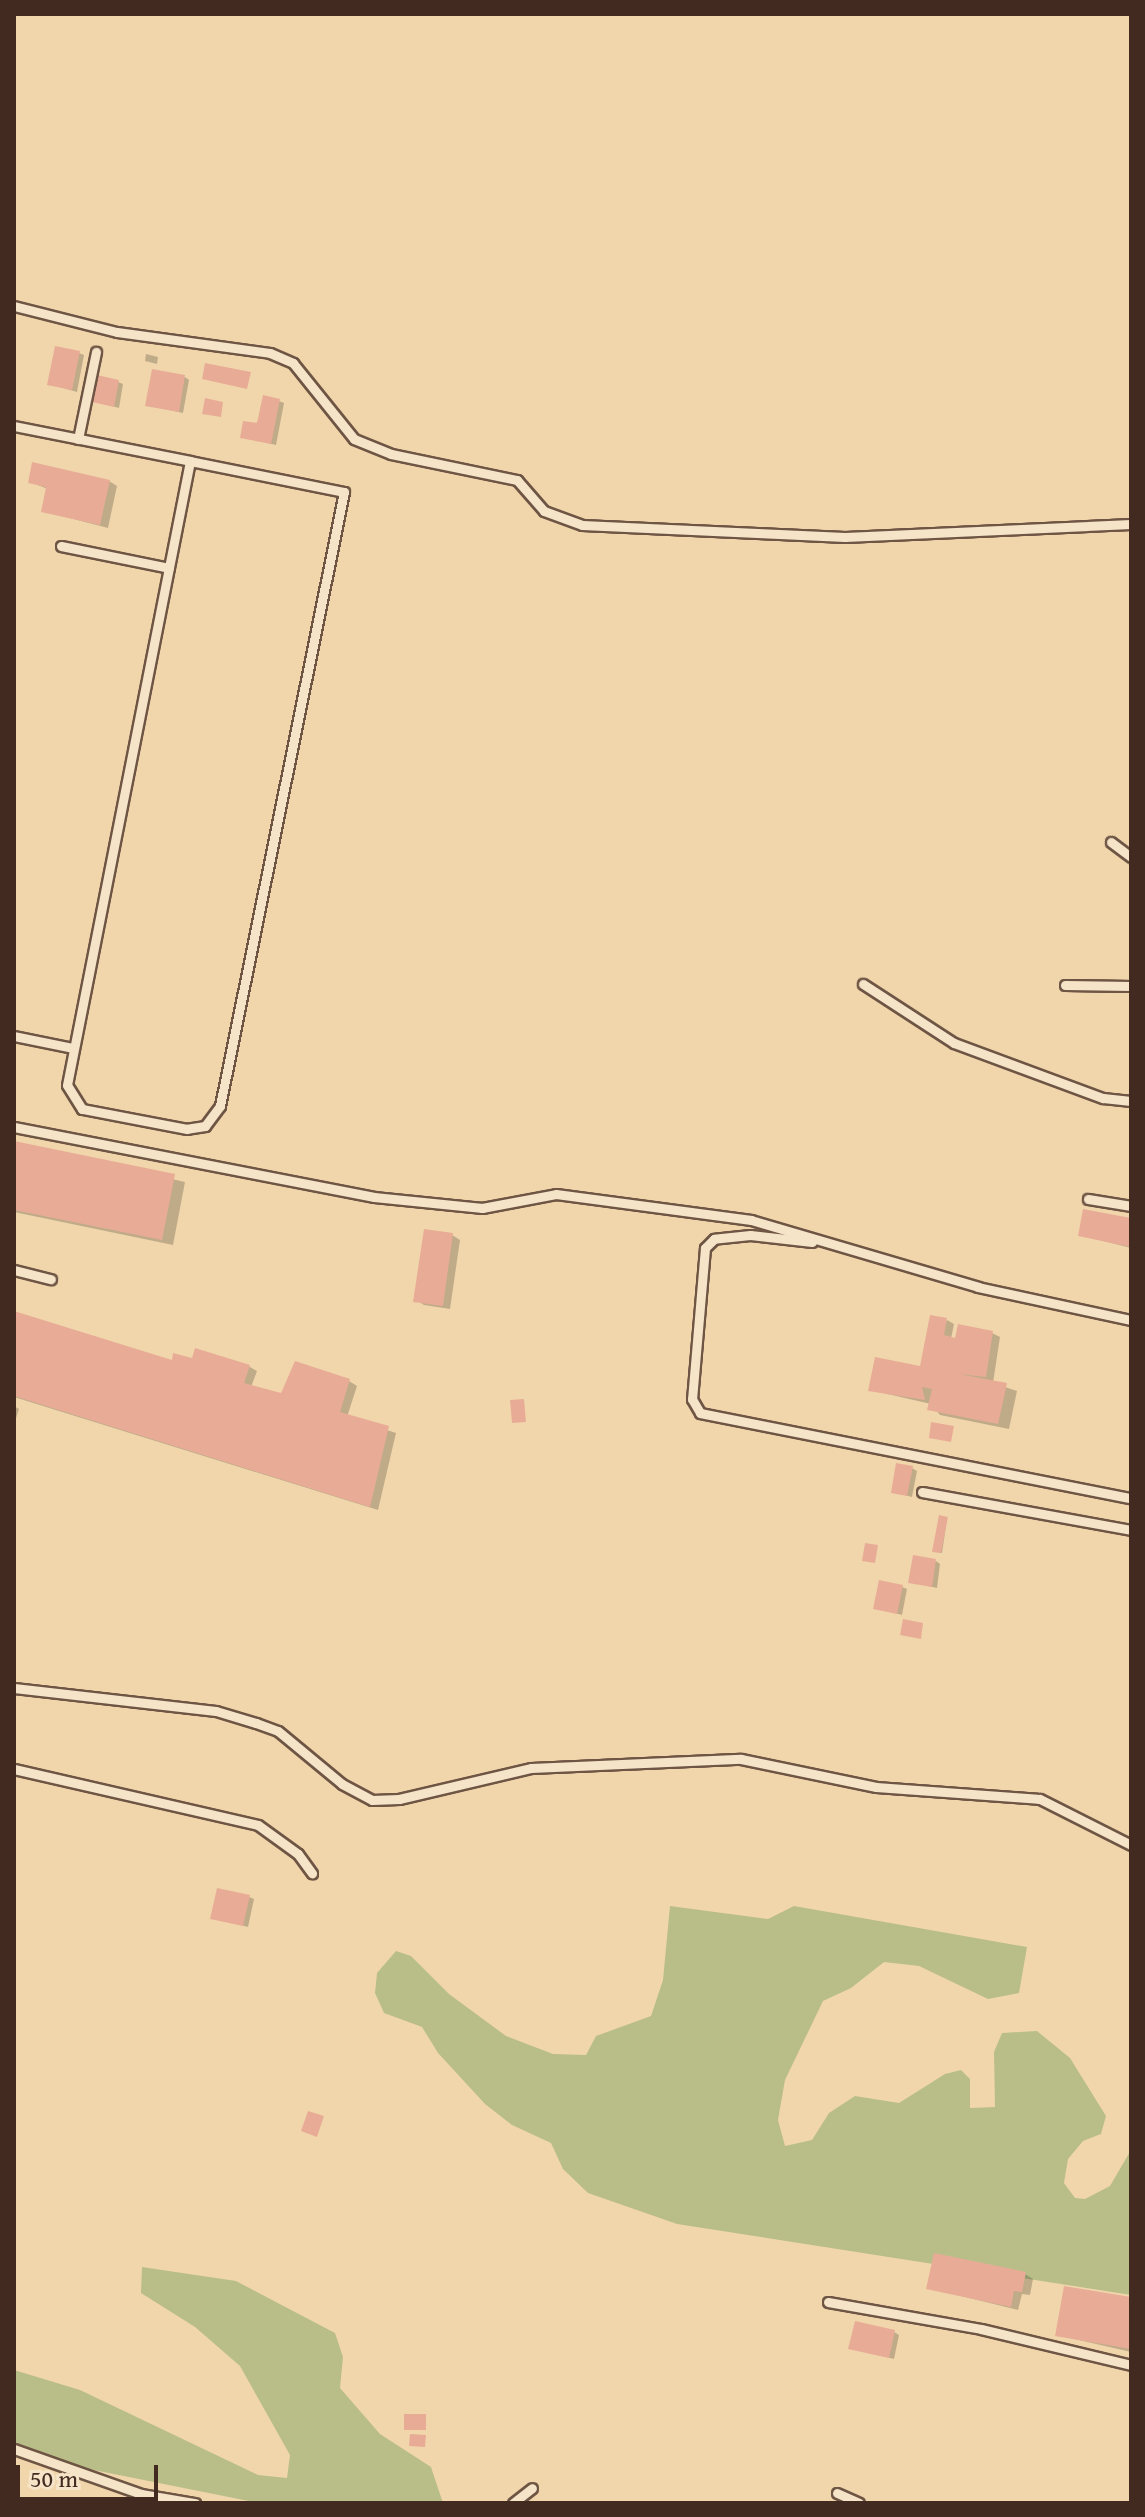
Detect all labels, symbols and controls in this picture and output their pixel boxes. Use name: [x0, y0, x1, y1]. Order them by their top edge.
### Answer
scale bar: [20, 2449, 162, 2499]
text: 50 m: [30, 2461, 78, 2496]

